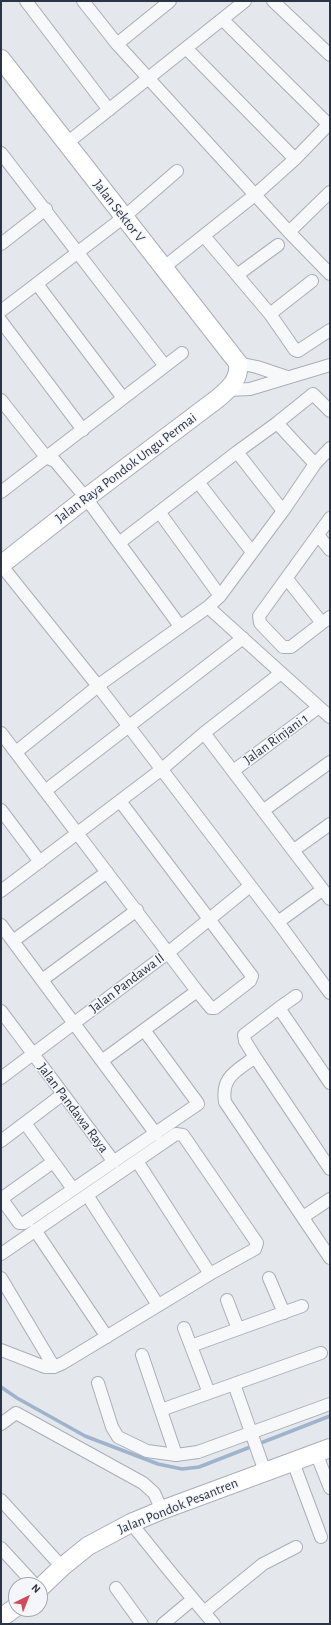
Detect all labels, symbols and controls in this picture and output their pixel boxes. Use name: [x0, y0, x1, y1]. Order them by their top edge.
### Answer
street label: Jalan Sektor V: [89, 176, 149, 246]
street label: Jalan Raya Pondok Ungu Permai: [52, 409, 200, 527]
street label: Jalan Rinjani 1: [240, 710, 312, 768]
street label: Jalan Pandawa II: [86, 949, 168, 1017]
street label: Jalan Pandawa Raya: [34, 1060, 112, 1156]
street label: Jalan Pondok Pesantren: [116, 1474, 240, 1538]
north arrow: [8, 1577, 48, 1617]
text: N: [29, 1582, 42, 1595]

